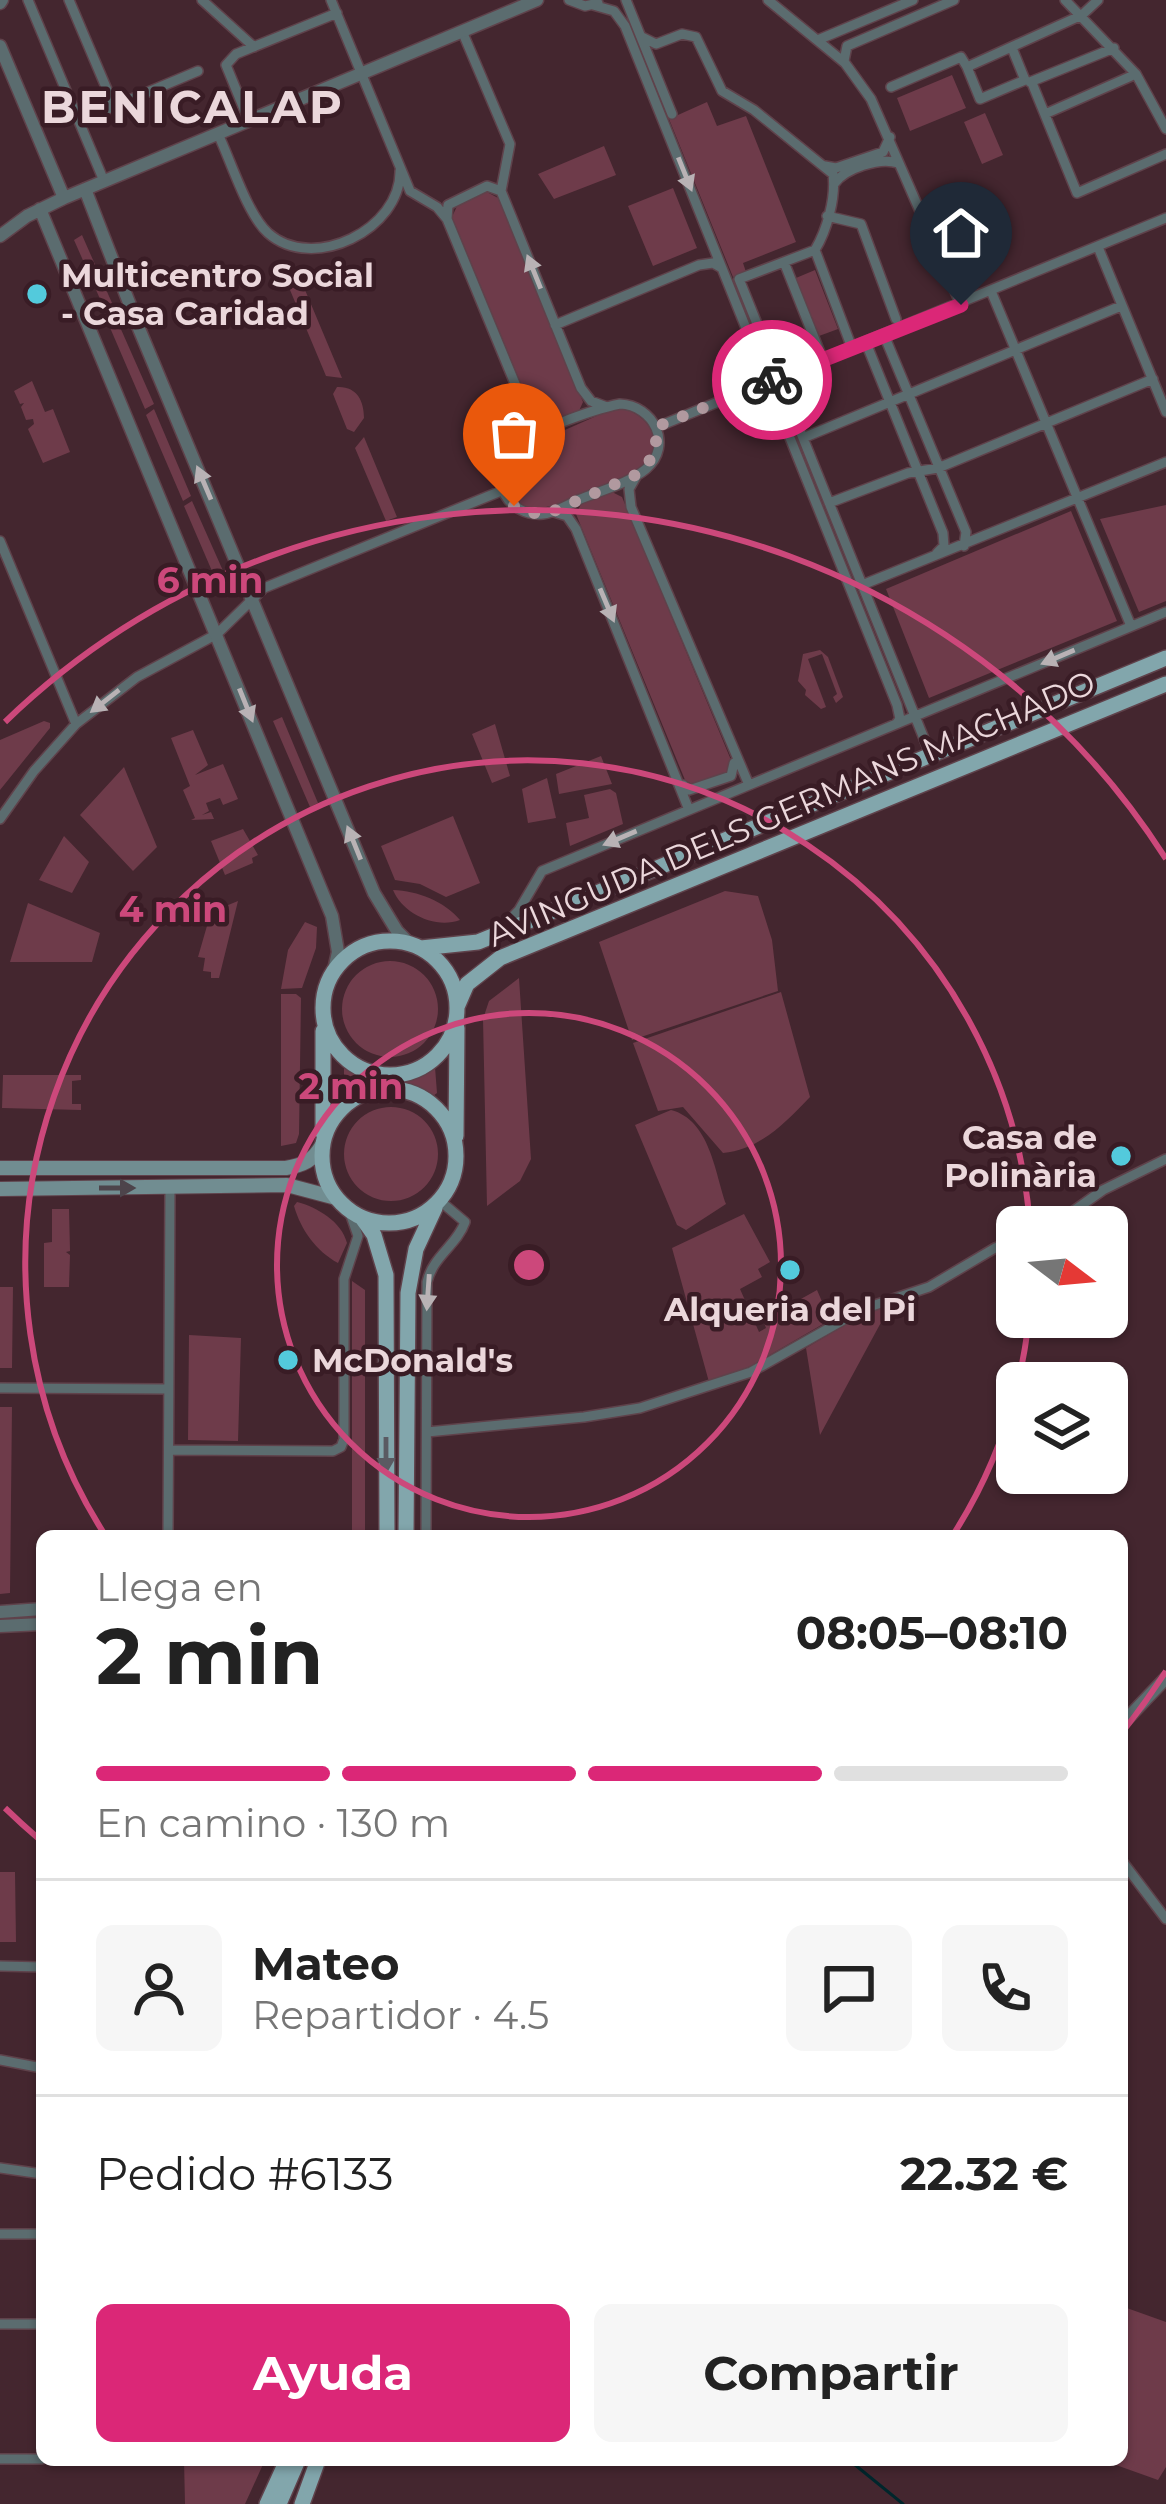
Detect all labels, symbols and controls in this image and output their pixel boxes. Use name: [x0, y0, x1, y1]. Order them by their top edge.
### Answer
district label: BENICALAP: [41, 79, 345, 134]
one-way arrow: [676, 157, 695, 193]
pin: [910, 182, 1012, 305]
icon: home: [928, 200, 994, 266]
one-way arrow: [524, 253, 543, 289]
place label: Multicentro Social - Casa Caridad: [61, 255, 374, 333]
marker: Multicentro Social - Casa Caridad: [24, 281, 50, 307]
courier: [712, 320, 832, 440]
icon: bike: [739, 347, 805, 413]
pin: [463, 383, 565, 506]
icon: bag: [481, 401, 547, 467]
one-way arrow: [194, 465, 214, 500]
text: 6 min: [157, 558, 263, 602]
one-way arrow: [598, 587, 617, 623]
one-way arrow: [1039, 648, 1075, 667]
street label: AVINGUDA DELS GERMANS MACHADO: [481, 661, 1101, 955]
one-way arrow: [237, 687, 256, 723]
one-way arrow: [90, 688, 121, 713]
one-way arrow: [344, 824, 363, 860]
one-way arrow: [602, 829, 638, 848]
text: 4 min: [119, 887, 227, 931]
text: 2 min: [299, 1064, 403, 1108]
place label: Casa de Polinària: [944, 1117, 1097, 1195]
marker: Casa de Polinària: [1108, 1143, 1134, 1169]
one-way arrow: [99, 1178, 137, 1198]
north arrow: [996, 1206, 1128, 1338]
map controls: [996, 1206, 1128, 1494]
centre of rings: [508, 1244, 550, 1286]
marker: Alqueria del Pi: [777, 1257, 803, 1283]
one-way arrow: [419, 1274, 438, 1311]
place label: Alqueria del Pi: [663, 1289, 916, 1329]
place label: McDonald's: [312, 1340, 513, 1380]
marker: McDonald's: [275, 1347, 301, 1373]
button: layers: [996, 1362, 1128, 1494]
one-way arrow: [376, 1437, 396, 1475]
text: Llega en: [96, 1563, 263, 1611]
text: 08:05–08:10: [796, 1605, 1068, 1660]
text: 2 min: [96, 1608, 323, 1704]
text: En camino · 130 m: [96, 1799, 450, 1847]
button: person: [96, 1925, 222, 2051]
button: chat: [786, 1925, 912, 2051]
button: phone: [942, 1925, 1068, 2051]
text: Mateo: [252, 1936, 399, 1991]
text: Repartidor · 4.5: [252, 1991, 549, 2039]
text: Pedido #6133: [96, 2146, 394, 2201]
text: 22.32 €: [900, 2146, 1068, 2201]
button: Ayuda: [96, 2304, 570, 2442]
button: Compartir: [594, 2304, 1068, 2442]

